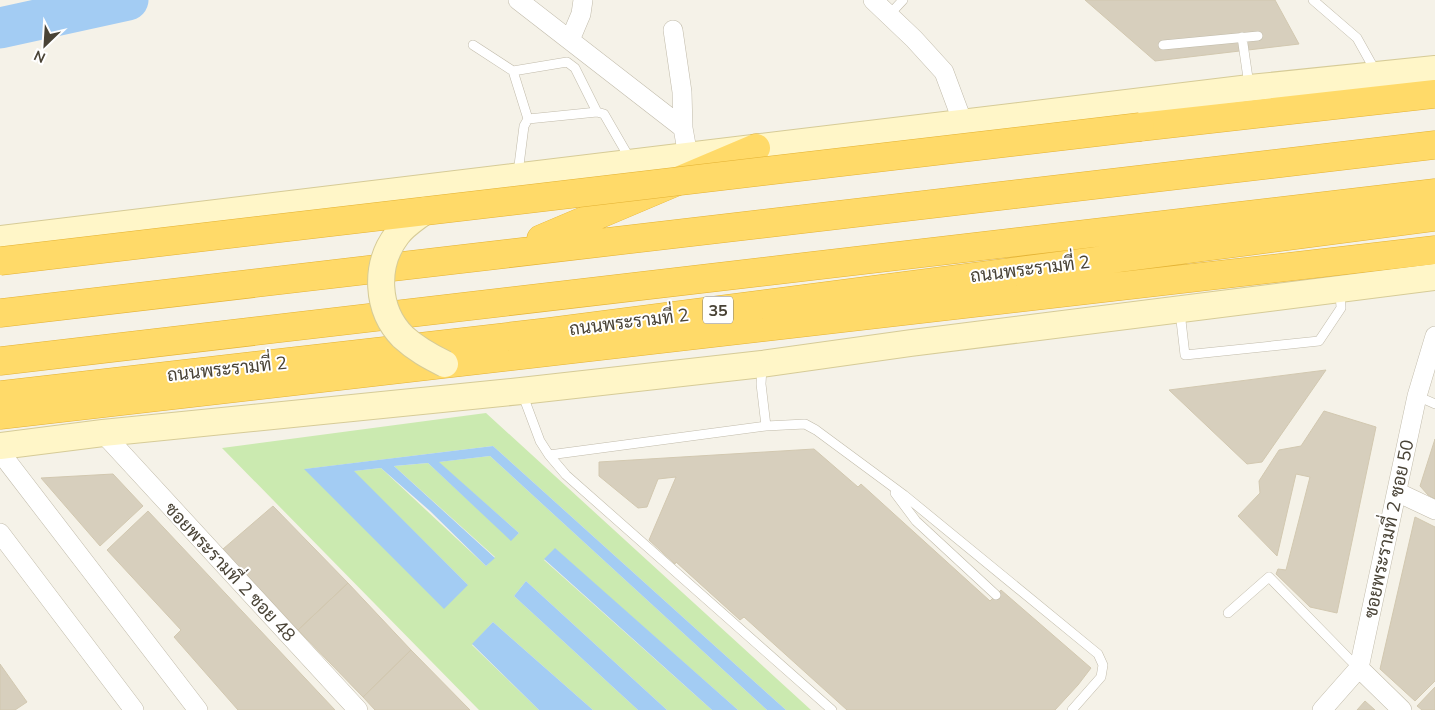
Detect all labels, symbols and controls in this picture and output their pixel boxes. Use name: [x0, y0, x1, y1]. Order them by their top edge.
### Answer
north arrow: [20, 20, 70, 70]
text: N: [31, 46, 48, 67]
street label: ถนนพระรามที่ 2: [968, 246, 1091, 287]
road number: 35: [703, 296, 733, 324]
street label: ถนนพระรามที่ 2: [567, 299, 690, 340]
street label: ถนนพระรามที่ 2: [165, 347, 288, 386]
street label: ซอยพระรามที่ 2 ซอย 50: [1354, 437, 1419, 620]
street label: ซอยพระรามที่ 2 ซอย 48: [160, 495, 304, 646]

